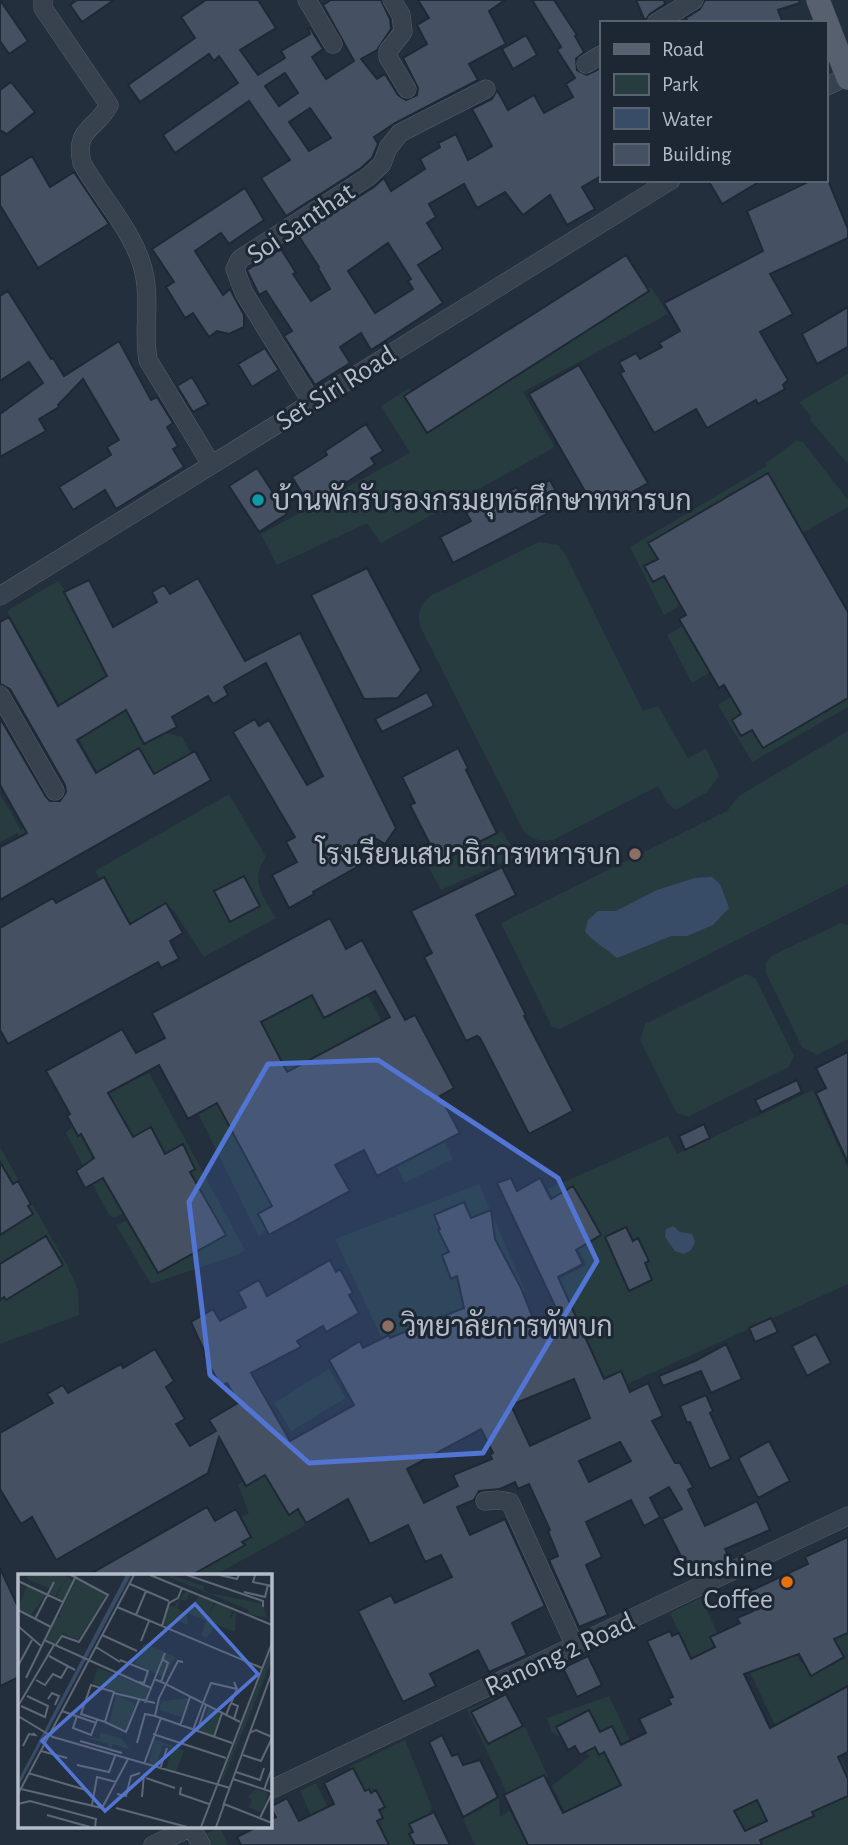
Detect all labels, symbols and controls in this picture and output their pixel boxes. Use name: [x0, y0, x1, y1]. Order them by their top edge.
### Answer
legend: [600, 21, 827, 182]
text: Road: [662, 39, 704, 60]
text: Park: [662, 74, 699, 95]
text: Water: [662, 109, 712, 130]
text: Building: [662, 144, 732, 165]
street label: Soi Santhat: [242, 178, 360, 270]
street label: Set Siri Road: [271, 341, 401, 436]
place label: บ้านพักรับรองกรมยุทธศึกษาทหารบก: [272, 482, 692, 520]
marker: บ้านพักรับรองกรมยุทธศึกษาทหารบก: [250, 492, 266, 508]
place label: โรงเรียนเสนาธิการทหารบก: [314, 835, 621, 870]
marker: โรงเรียนเสนาธิการทหารบก: [627, 846, 643, 862]
place label: วิทยาลัยการทัพบก: [401, 1308, 613, 1342]
marker: วิทยาลัยการทัพบก: [380, 1318, 396, 1334]
place label: Sunshine Coffee: [672, 1554, 773, 1614]
inset map: [18, 1574, 271, 1828]
marker: Sunshine Coffee: [779, 1574, 795, 1590]
street label: Ranong 2 Road: [481, 1608, 639, 1702]

